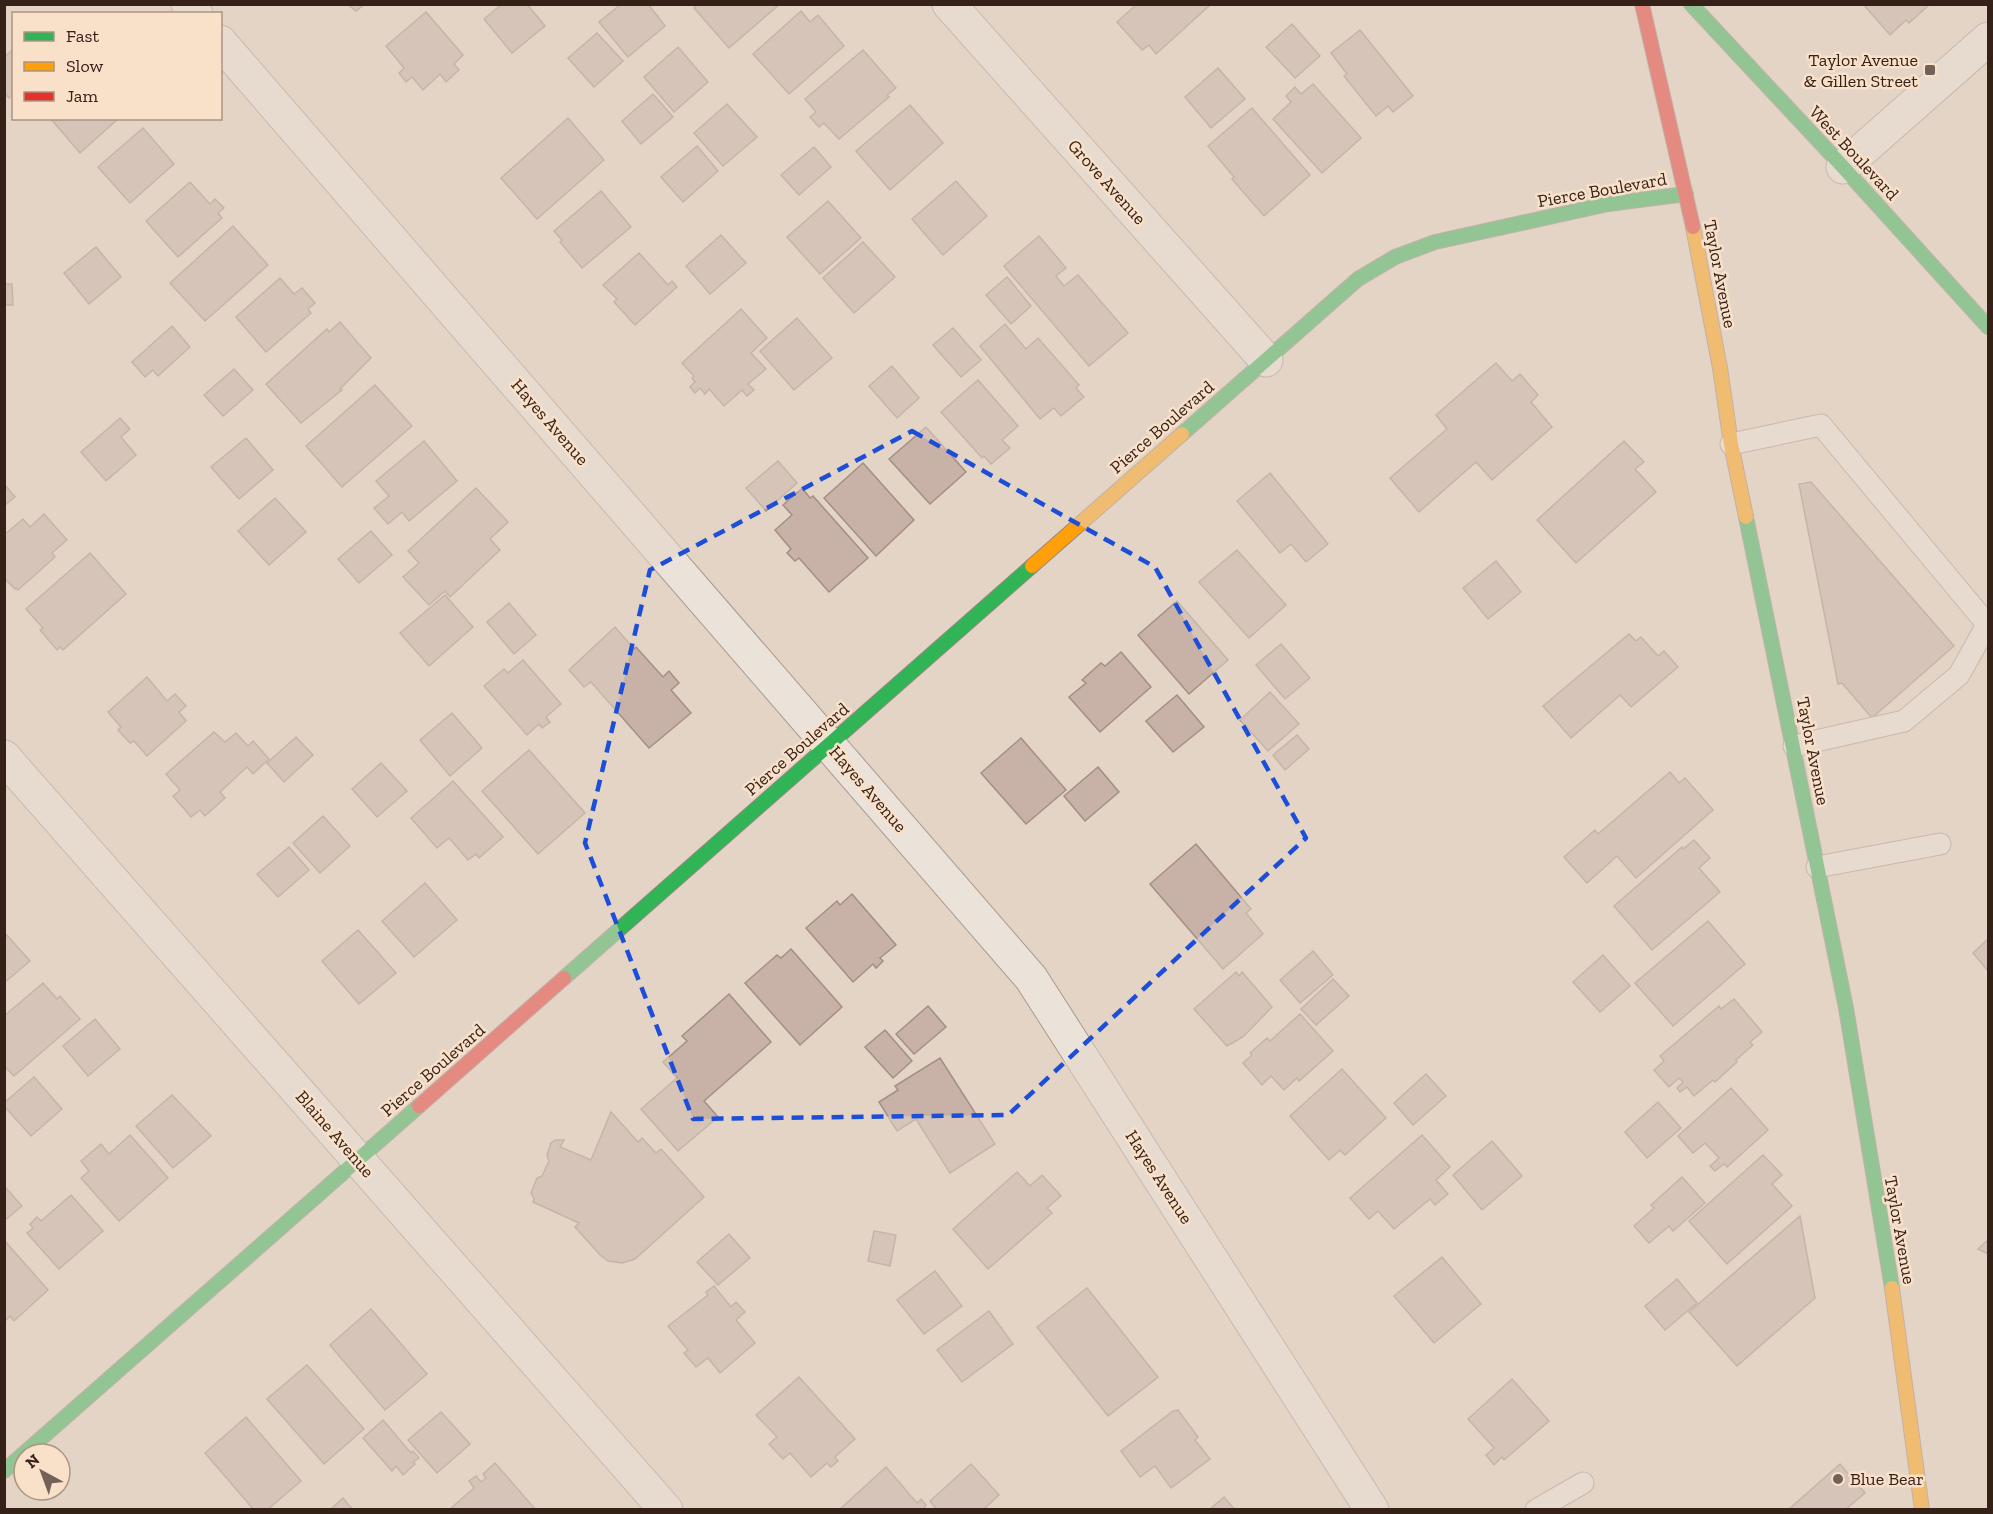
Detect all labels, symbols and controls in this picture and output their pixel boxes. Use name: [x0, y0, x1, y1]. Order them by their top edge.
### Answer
legend: [12, 12, 222, 120]
text: Fast: [66, 25, 99, 47]
place label: Taylor Avenue & Gillen Street: [1803, 49, 1918, 92]
text: Slow: [66, 55, 103, 77]
marker: Taylor Avenue & Gillen Street: [1923, 63, 1937, 77]
text: Jam: [66, 85, 98, 107]
street label: West Boulevard: [1805, 101, 1904, 205]
street label: Grove Avenue: [1063, 135, 1151, 229]
street label: Pierce Boulevard: [1536, 168, 1668, 212]
street label: Taylor Avenue: [1699, 218, 1741, 330]
street label: Hayes Avenue: [506, 374, 594, 470]
street label: Pierce Boulevard: [1105, 376, 1219, 478]
street label: Taylor Avenue: [1792, 695, 1834, 807]
street label: Pierce Boulevard: [740, 698, 854, 800]
street label: Hayes Avenue: [824, 741, 912, 837]
street label: Pierce Boulevard: [376, 1019, 490, 1121]
street label: Blaine Avenue: [291, 1086, 379, 1182]
street label: Hayes Avenue: [1120, 1126, 1198, 1228]
street label: Taylor Avenue: [1880, 1174, 1920, 1286]
north arrow: [12, 1442, 72, 1502]
text: N: [22, 1450, 43, 1472]
place label: Blue Bear: [1850, 1468, 1924, 1490]
marker: Blue Bear: [1831, 1472, 1845, 1486]

